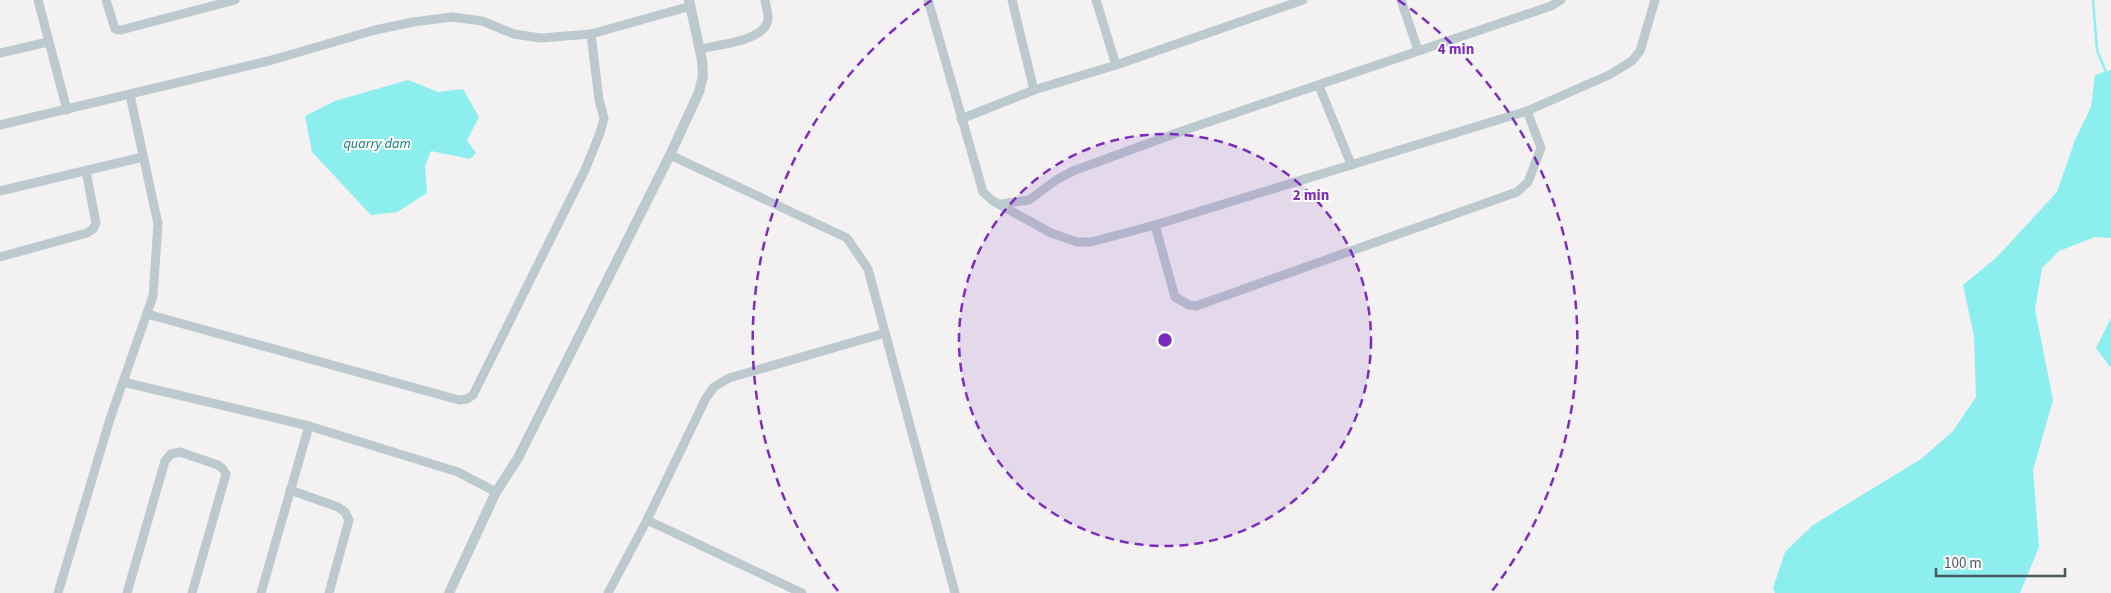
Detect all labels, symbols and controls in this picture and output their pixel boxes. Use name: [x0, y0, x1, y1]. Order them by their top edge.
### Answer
text: 4 min: [1438, 39, 1474, 60]
water label: quarry dam: [343, 134, 411, 154]
text: 2 min: [1293, 185, 1329, 206]
centre of rings: [1156, 331, 1174, 349]
scale bar: [1936, 546, 2065, 578]
text: 100 m: [1944, 553, 1982, 574]

